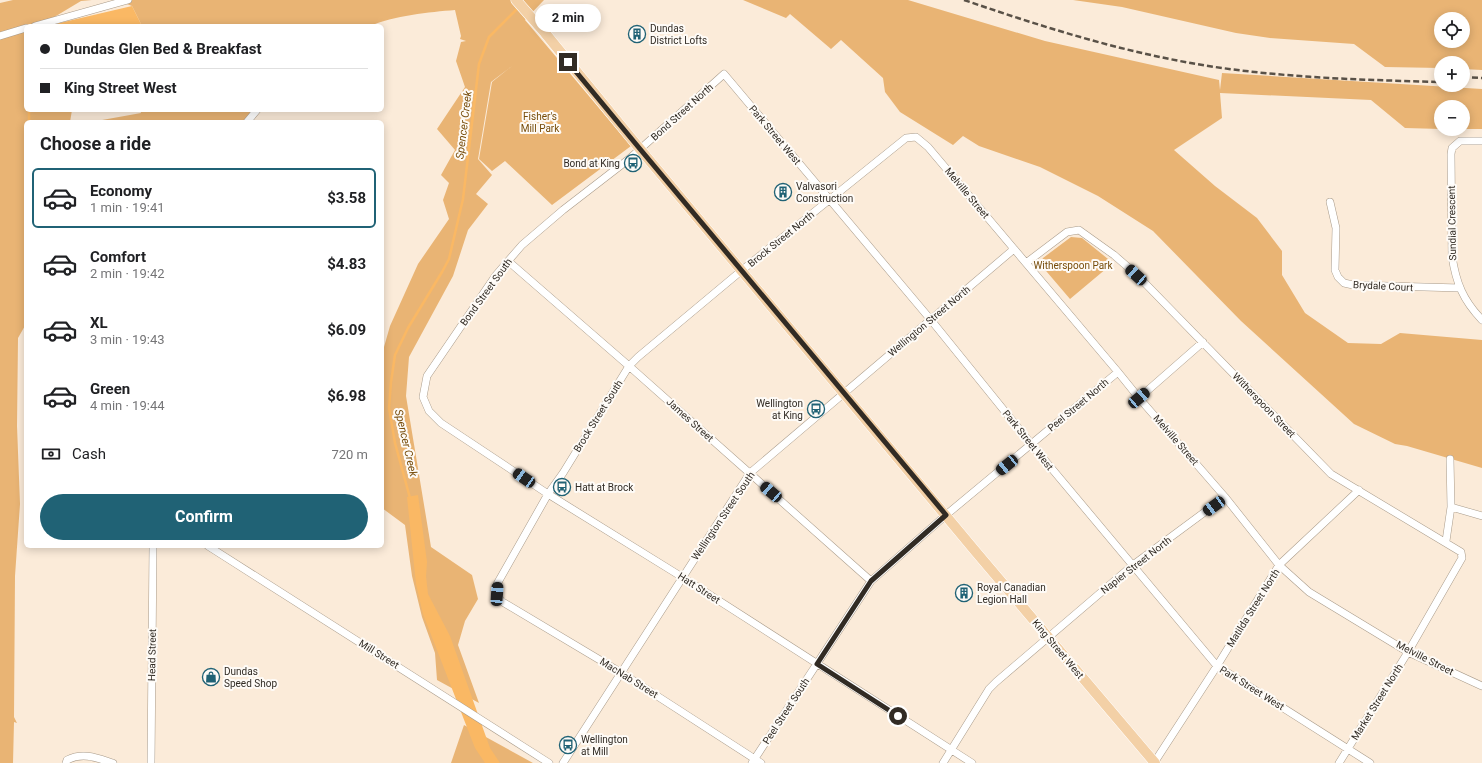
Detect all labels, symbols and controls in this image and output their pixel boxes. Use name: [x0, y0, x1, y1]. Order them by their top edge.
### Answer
callout: 2 min: [535, 4, 601, 32]
text: 2 min: [552, 10, 584, 25]
map controls: [1434, 12, 1470, 136]
button: locate: [1434, 12, 1470, 48]
place label: Dundas District Lofts: [650, 23, 707, 46]
building icon: Dundas District Lofts: [627, 24, 647, 44]
text: Dundas Glen Bed & Breakfast: [64, 40, 262, 58]
route end: [559, 53, 577, 71]
button: +: [1434, 56, 1470, 92]
text: King Street West: [64, 79, 177, 97]
street label: Bond Street North: [649, 81, 715, 143]
water label: Spencer Creek: [453, 90, 475, 160]
button: −: [1434, 100, 1470, 136]
street label: Park Street West: [747, 103, 803, 167]
park label: Fisher's Mill Park: [521, 111, 560, 134]
text: Choose a ride: [40, 133, 151, 154]
bus stop icon: Bond at King: [623, 153, 643, 173]
place label: Bond at King: [563, 158, 620, 169]
street label: Melville Street: [943, 165, 991, 221]
icon: car: [42, 180, 78, 216]
place label: Valvasori Construction: [796, 181, 853, 204]
text: Economy: [90, 182, 152, 200]
building icon: Valvasori Construction: [773, 182, 793, 202]
street label: Sundial Crescent: [1446, 185, 1458, 261]
text: $3.58: [327, 189, 366, 207]
text: 1 min · 19:41: [90, 200, 165, 215]
street label: Brock Street North: [746, 209, 816, 269]
icon: car: [42, 246, 78, 282]
text: Comfort: [90, 248, 146, 266]
text: $4.83: [327, 255, 366, 273]
street label: Bond Street South: [458, 256, 514, 328]
park label: Witherspoon Park: [1033, 260, 1113, 271]
car: [1123, 263, 1149, 287]
text: 2 min · 19:42: [90, 266, 165, 281]
street label: Brydale Court: [1353, 279, 1413, 293]
street label: Wellington Street North: [886, 284, 972, 358]
icon: car: [42, 312, 78, 348]
text: XL: [90, 314, 108, 332]
text: $6.09: [327, 321, 366, 339]
text: 3 min · 19:43: [90, 332, 165, 347]
street label: Witherspoon Street: [1230, 370, 1298, 440]
street label: Peel Street North: [1045, 376, 1111, 434]
icon: car: [42, 378, 78, 414]
street label: Brock Street South: [571, 378, 625, 454]
text: Green: [90, 380, 130, 398]
car: [1126, 386, 1152, 410]
text: $6.98: [327, 387, 366, 405]
street label: James Street: [664, 396, 716, 444]
text: 4 min · 19:44: [90, 398, 165, 413]
place label: Wellington at King: [756, 398, 803, 421]
bus stop icon: Wellington at King: [806, 399, 826, 419]
water label: Spencer Creek: [392, 408, 420, 478]
street label: Park Street West: [1000, 408, 1056, 472]
street label: Melville Street: [1151, 413, 1201, 467]
icon: cash: [40, 443, 62, 465]
text: Cash: [72, 445, 106, 463]
text: 720 m: [331, 447, 368, 462]
car: [994, 453, 1020, 477]
car: [511, 466, 537, 490]
street label: Wellington Street South: [689, 470, 757, 562]
bus stop icon: Hatt at Brock: [552, 477, 572, 497]
car: [758, 480, 784, 504]
place label: Hatt at Brock: [575, 482, 634, 493]
button: Confirm: [40, 494, 368, 540]
car: [1201, 494, 1227, 518]
street label: Napier Street North: [1099, 534, 1173, 596]
street label: Matilda Street North: [1224, 567, 1282, 649]
street label: Hatt Street: [676, 570, 722, 606]
car: [490, 582, 504, 606]
place label: Royal Canadian Legion Hall: [977, 582, 1046, 605]
building icon: Royal Canadian Legion Hall: [954, 583, 974, 603]
street label: King Street West: [1030, 617, 1086, 681]
street label: Head Street: [146, 629, 158, 681]
street label: Mill Street: [357, 637, 401, 671]
street label: Melville Street: [1395, 639, 1455, 677]
street label: MacNab Street: [598, 656, 660, 700]
street label: Market Street North: [1349, 662, 1405, 742]
street label: Park Street West: [1218, 664, 1286, 712]
place label: Dundas Speed Shop: [224, 666, 277, 689]
shop icon: Dundas Speed Shop: [201, 667, 221, 687]
street label: Peel Street South: [761, 676, 811, 746]
route start: [889, 707, 907, 725]
place label: Wellington at Mill: [581, 734, 628, 757]
bus stop icon: Wellington at Mill: [558, 735, 578, 755]

